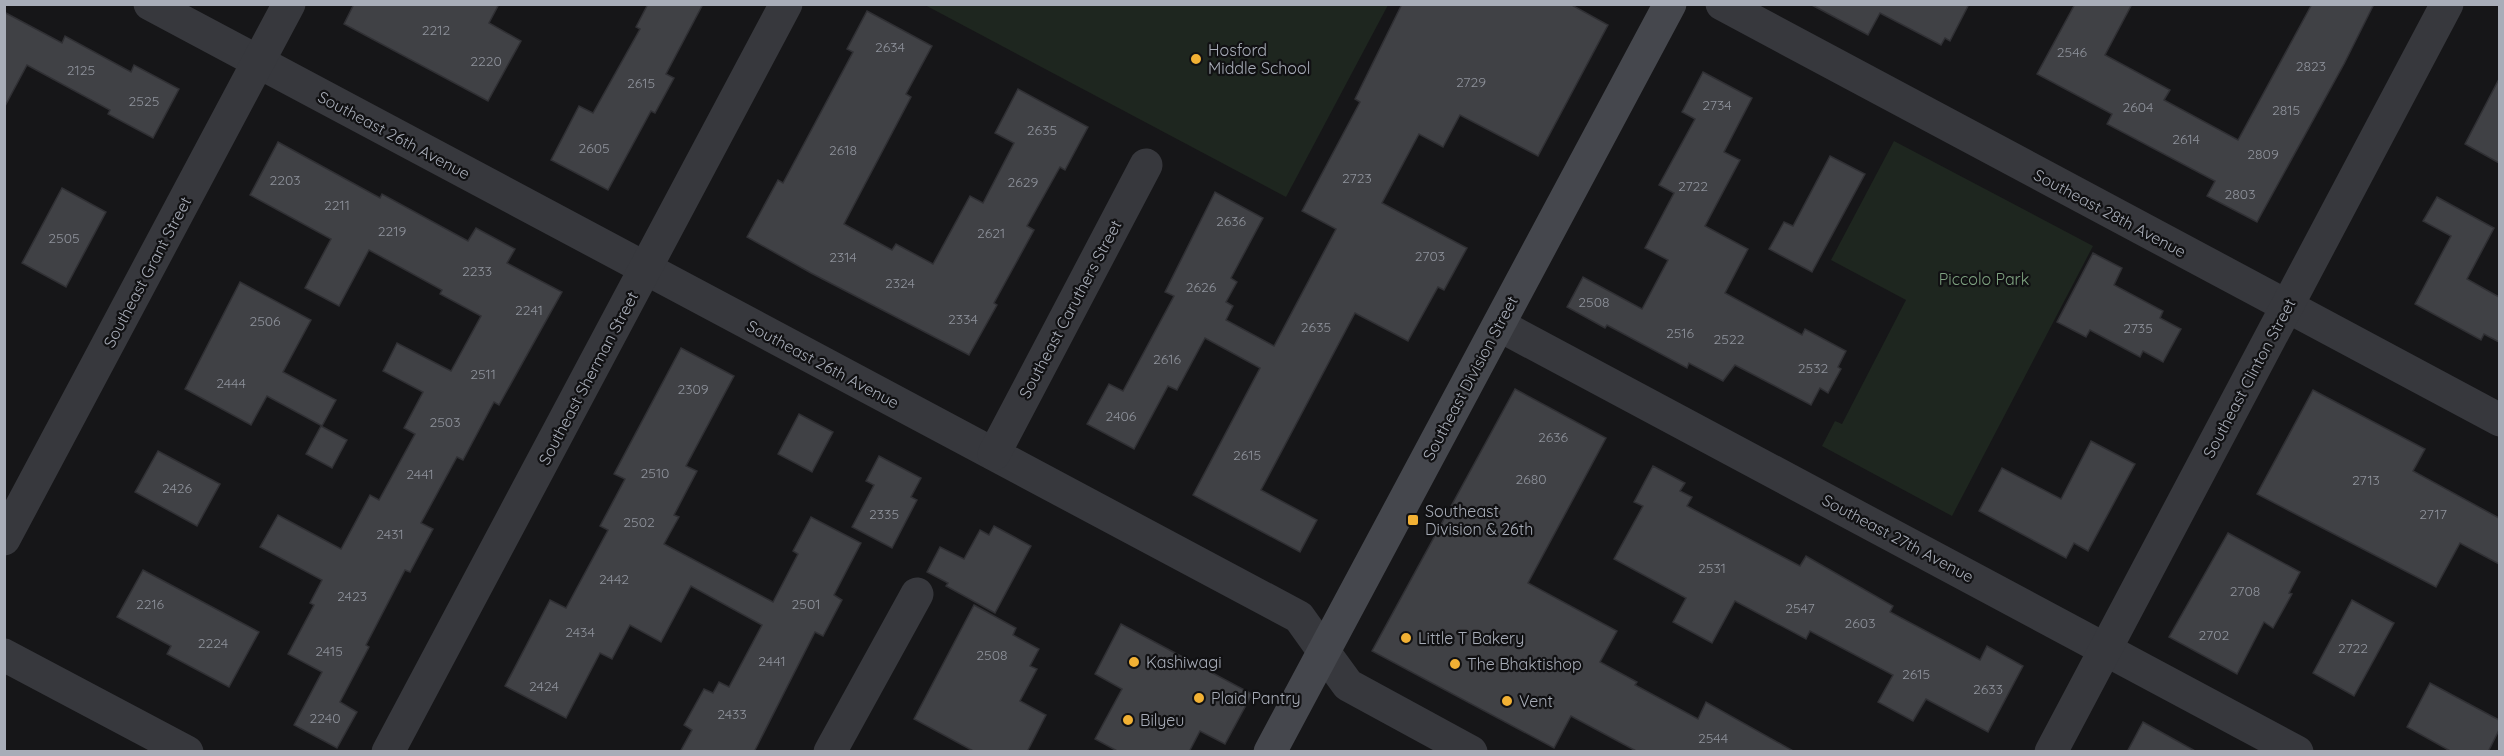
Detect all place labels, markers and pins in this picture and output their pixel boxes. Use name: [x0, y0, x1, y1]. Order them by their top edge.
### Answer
place label: Hosford Middle School: [1208, 40, 1310, 78]
marker: Hosford Middle School: [1189, 52, 1203, 66]
place label: Southeast Division & 26th: [1425, 501, 1533, 539]
marker: Southeast Division & 26th: [1406, 513, 1420, 527]
place label: Little T Bakery: [1418, 628, 1524, 648]
marker: Little T Bakery: [1399, 631, 1413, 645]
place label: Kashiwagi: [1146, 652, 1222, 672]
place label: The Bhaktishop: [1467, 654, 1582, 674]
marker: Kashiwagi: [1127, 655, 1141, 669]
marker: The Bhaktishop: [1448, 657, 1462, 671]
place label: Plaid Pantry: [1211, 688, 1300, 708]
marker: Plaid Pantry: [1192, 691, 1206, 705]
place label: Vent: [1519, 691, 1553, 711]
marker: Vent: [1500, 694, 1514, 708]
place label: Bilyeu: [1140, 710, 1184, 730]
marker: Bilyeu: [1121, 713, 1135, 727]

